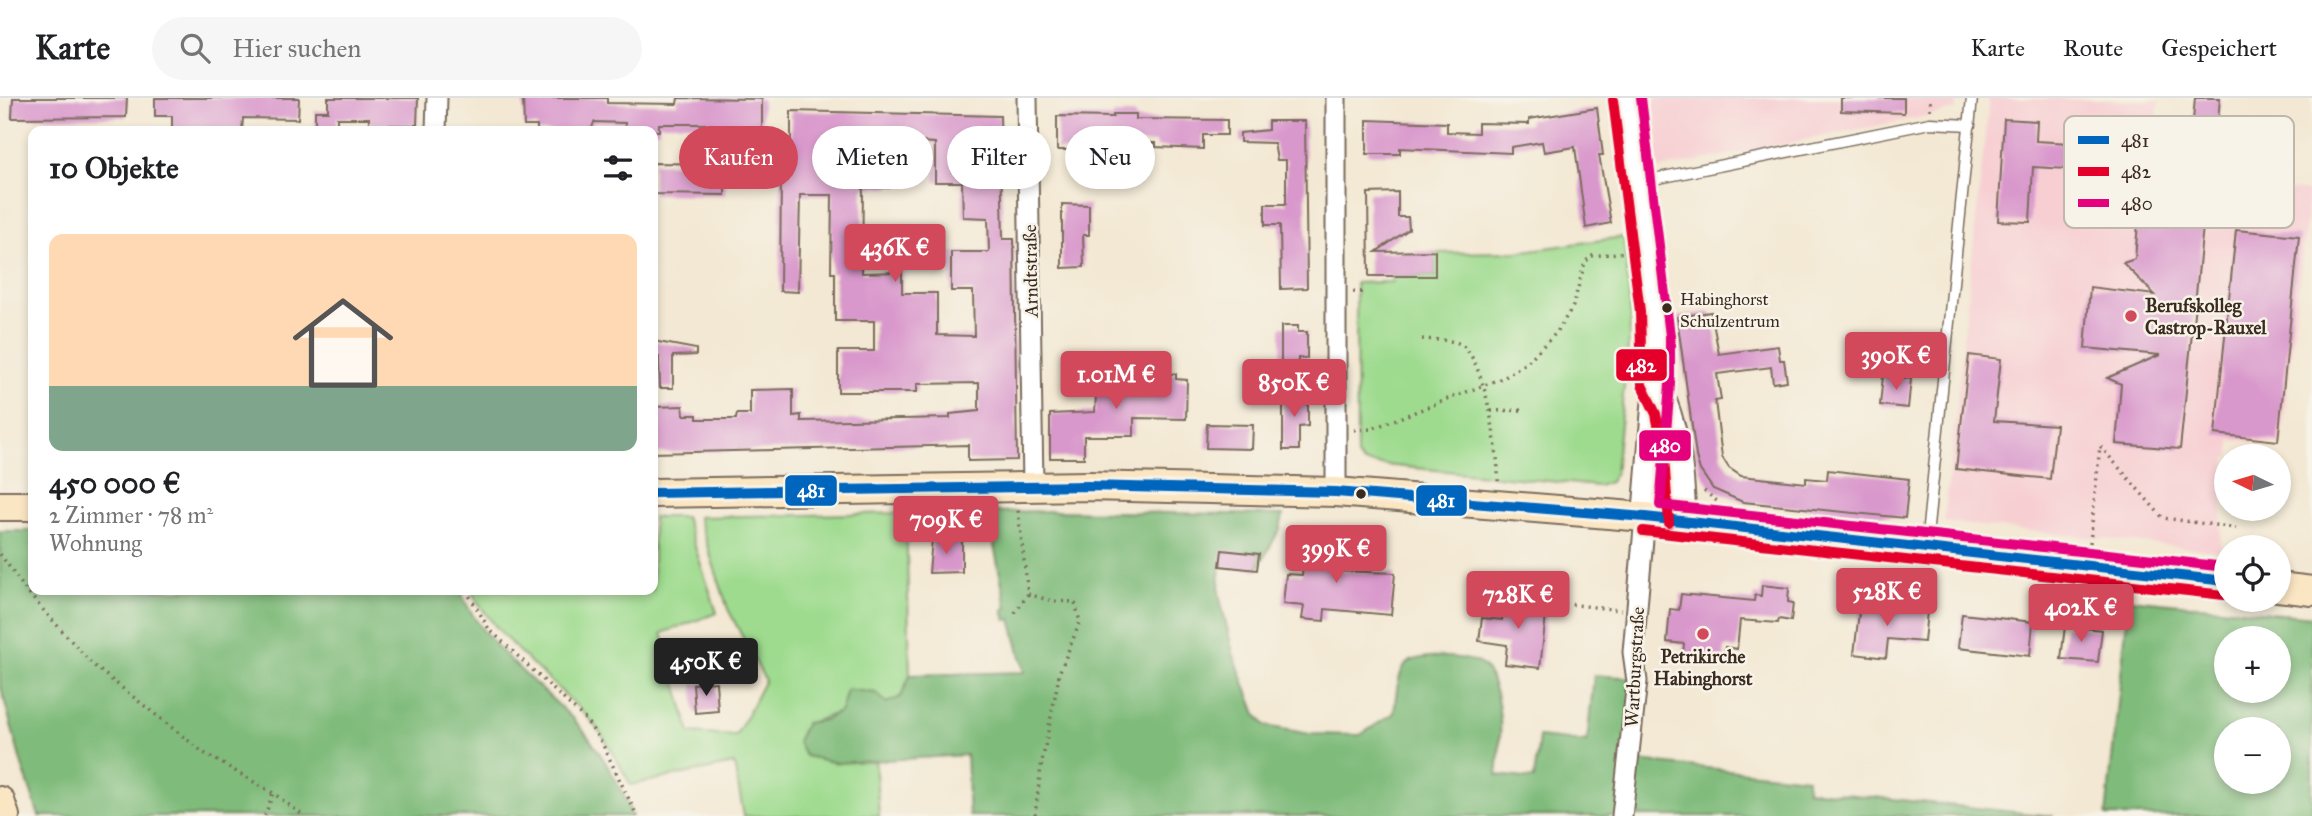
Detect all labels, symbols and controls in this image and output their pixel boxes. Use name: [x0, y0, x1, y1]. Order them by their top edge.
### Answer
search box: [152, 17, 642, 80]
text: Karte: [35, 28, 110, 68]
icon: search: [176, 29, 214, 67]
text: Hier suchen: [232, 32, 361, 64]
text: Karte: [1970, 33, 2025, 63]
text: Route: [2063, 33, 2123, 63]
text: Gespeichert: [2161, 33, 2277, 63]
legend: [2064, 116, 2294, 228]
chip: Kaufen: [679, 126, 798, 189]
chip: Mieten: [812, 126, 933, 189]
chip: Filter: [947, 126, 1051, 189]
chip: Neu: [1065, 126, 1155, 189]
text: 481: [2121, 129, 2149, 152]
icon: filters: [599, 149, 637, 187]
text: 10 Objekte: [49, 150, 179, 186]
text: 482: [2121, 160, 2152, 183]
text: 480: [2121, 192, 2153, 215]
street label: Arndtstraße: [1018, 224, 1043, 319]
pin: 436K €: [838, 225, 952, 284]
text: 436K €: [860, 233, 930, 261]
icon: home: [280, 280, 406, 406]
place label: Habinghorst Schulzentrum: [1680, 289, 1780, 332]
place label: Berufskolleg Castrop-Rauxel: [2145, 294, 2267, 340]
marker: Habinghorst Schulzentrum: [1660, 301, 1674, 315]
marker: Berufskolleg Castrop-Rauxel: [2123, 308, 2139, 324]
pin: 390K €: [1839, 332, 1953, 392]
text: 390K €: [1861, 341, 1931, 369]
line badge: 482: [1615, 348, 1668, 382]
pin: 1.01M €: [1051, 352, 1181, 411]
text: 482: [1626, 354, 1657, 378]
text: 1.01M €: [1077, 360, 1155, 388]
pin: 850K €: [1237, 360, 1351, 419]
text: 850K €: [1258, 368, 1330, 396]
line badge: 480: [1638, 429, 1692, 462]
text: 480: [1649, 434, 1681, 458]
north arrow: [2214, 444, 2291, 522]
map controls: [2214, 444, 2291, 794]
text: 450 000 €: [49, 465, 181, 501]
line badge: 481: [784, 474, 838, 507]
text: 481: [797, 479, 826, 503]
line badge: 481: [1415, 484, 1468, 517]
unlabelled marker: [1354, 487, 1368, 501]
text: 481: [1427, 489, 1456, 513]
pin: 709K €: [889, 496, 1003, 556]
text: 2 Zimmer · 78 m²: [49, 501, 213, 529]
text: 709K €: [909, 505, 983, 533]
pin: 399K €: [1279, 526, 1393, 585]
text: Wohnung: [49, 529, 142, 557]
text: 399K €: [1301, 534, 1371, 562]
button: locate: [2214, 535, 2291, 612]
pin: 528K €: [1830, 568, 1944, 628]
pin: 728K €: [1461, 572, 1575, 631]
text: 528K €: [1852, 577, 1922, 605]
text: 728K €: [1482, 580, 1554, 608]
pin: 402K €: [2024, 584, 2138, 644]
text: 402K €: [2045, 593, 2117, 621]
street label: Wartburgstraße: [1620, 606, 1650, 728]
marker: Petrikirche Habinghorst: [1695, 626, 1711, 642]
button: +: [2214, 626, 2291, 703]
pin: 450K €: [649, 638, 763, 698]
place label: Petrikirche Habinghorst: [1654, 645, 1753, 691]
text: 450K €: [670, 647, 742, 675]
button: −: [2214, 717, 2291, 794]

